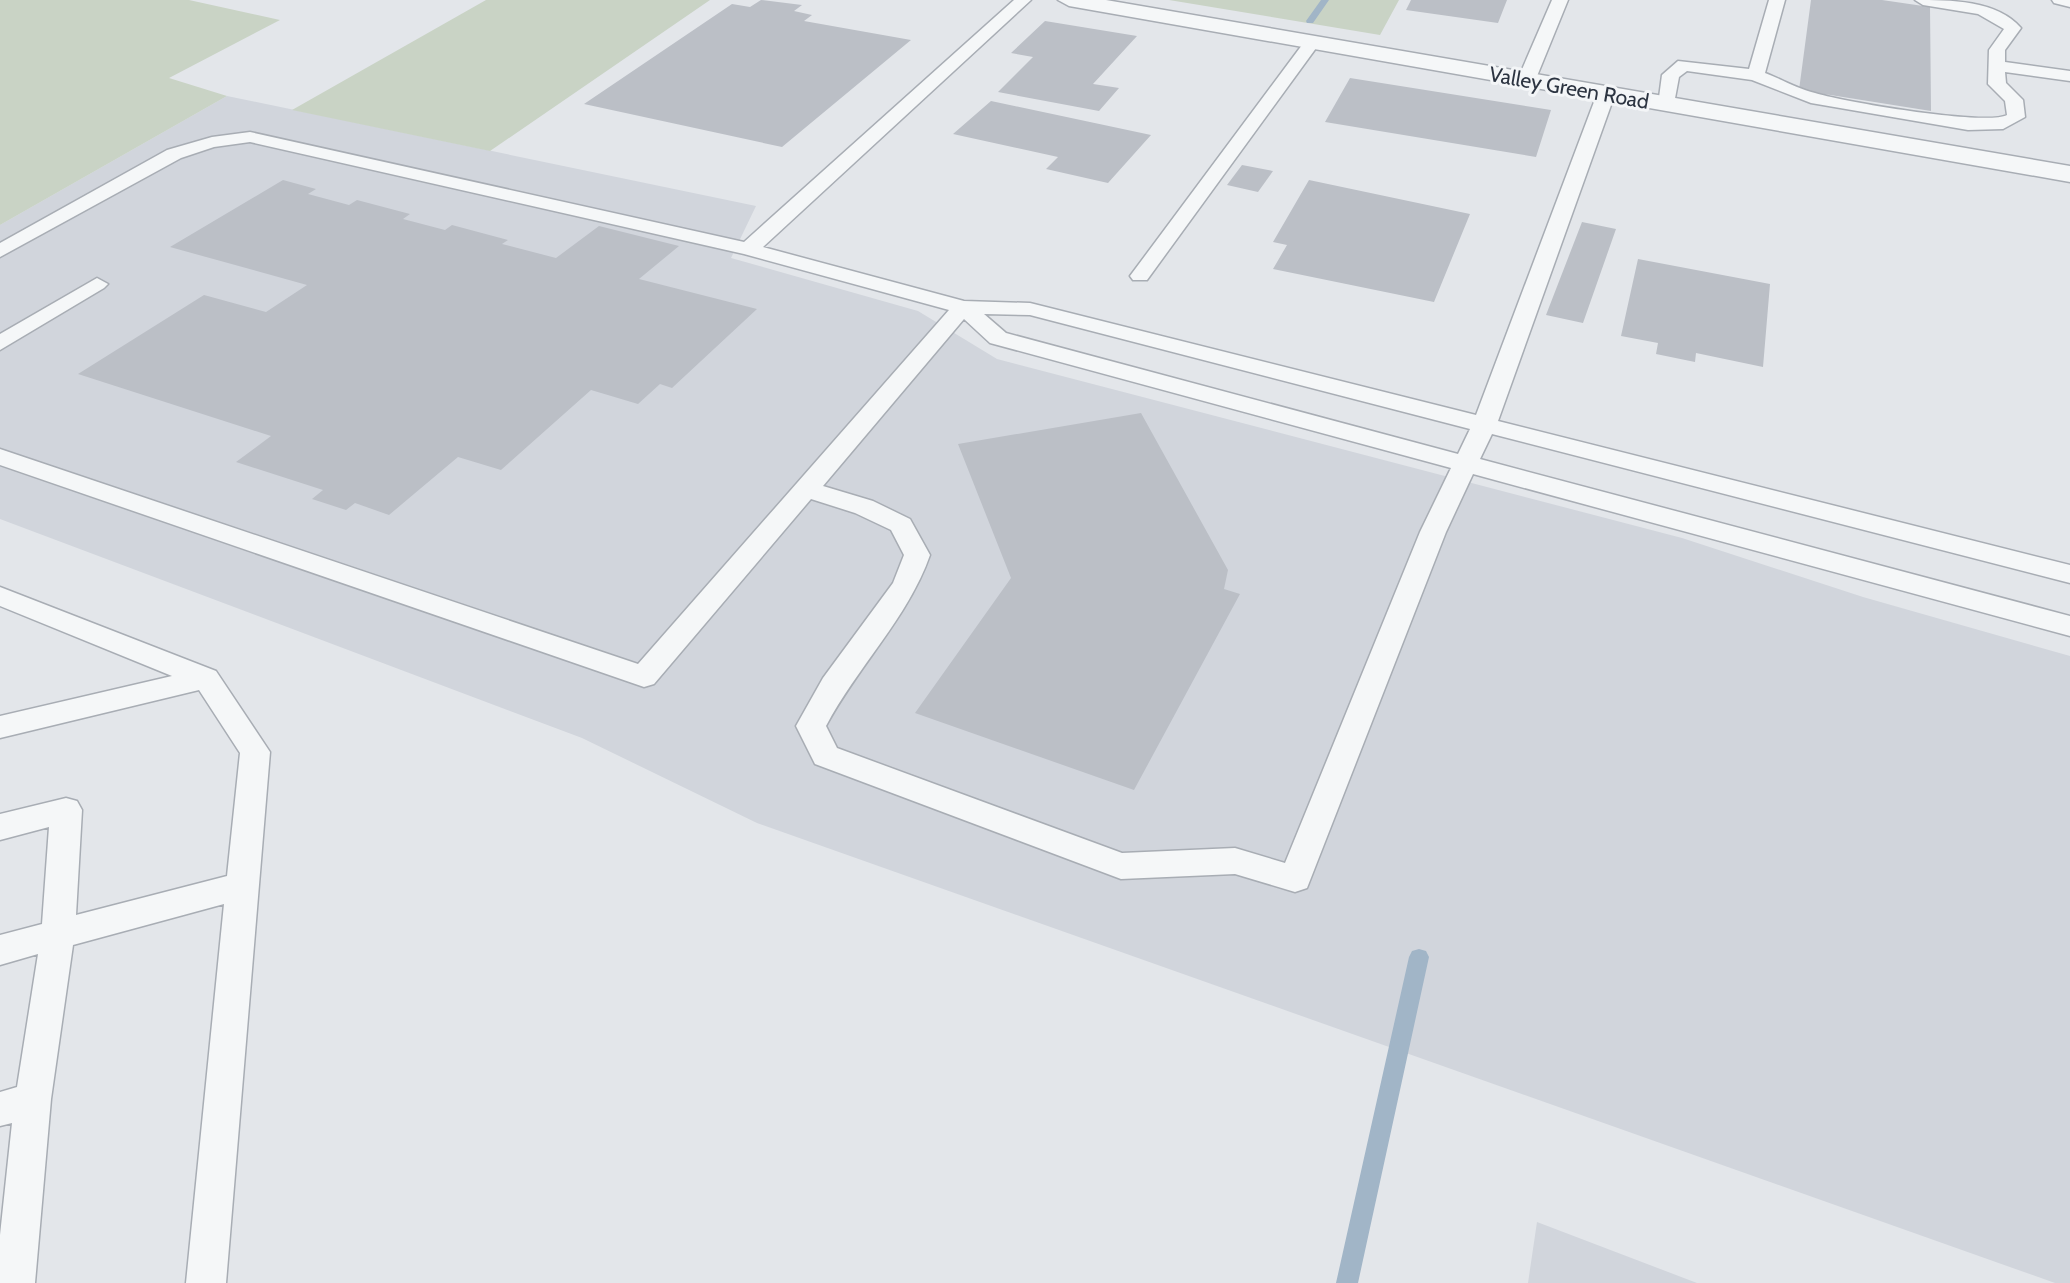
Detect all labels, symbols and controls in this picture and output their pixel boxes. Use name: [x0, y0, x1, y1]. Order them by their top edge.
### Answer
street label: Valley Green Road: [1487, 61, 1651, 114]

